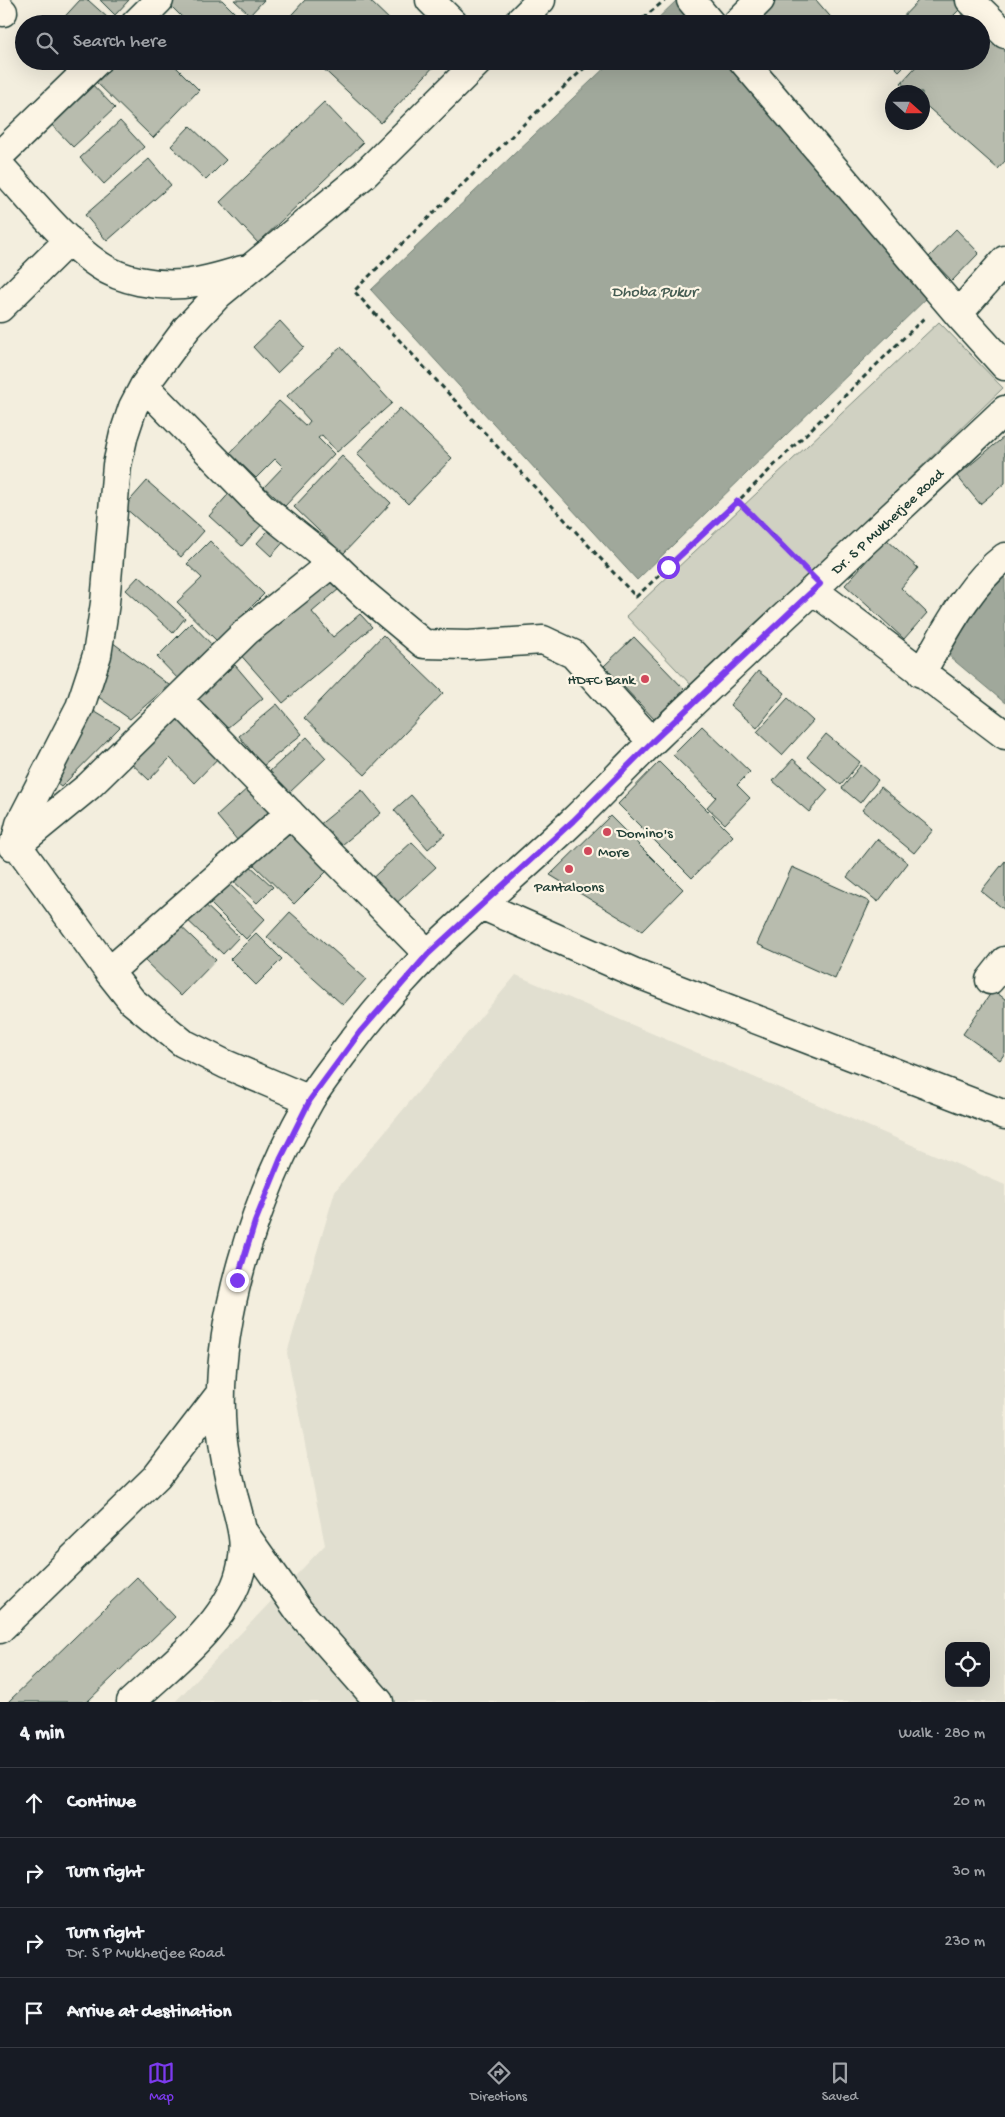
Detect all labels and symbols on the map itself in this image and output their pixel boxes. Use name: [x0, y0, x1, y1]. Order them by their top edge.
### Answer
north arrow: [885, 85, 930, 130]
water label: Dhoba Pukur: [611, 284, 700, 303]
street label: Dr. S P Mukherjee Road: [828, 465, 949, 580]
route start: [657, 556, 680, 579]
place label: HDFC Bank: [567, 672, 636, 690]
marker: HDFC Bank: [639, 673, 651, 685]
place label: Domino's: [616, 825, 673, 843]
marker: Domino's: [601, 826, 613, 838]
place label: More: [598, 844, 630, 862]
marker: More: [582, 845, 594, 857]
marker: Pantaloons: [563, 863, 575, 875]
place label: Pantaloons: [533, 879, 604, 897]
route end: [226, 1269, 249, 1292]

